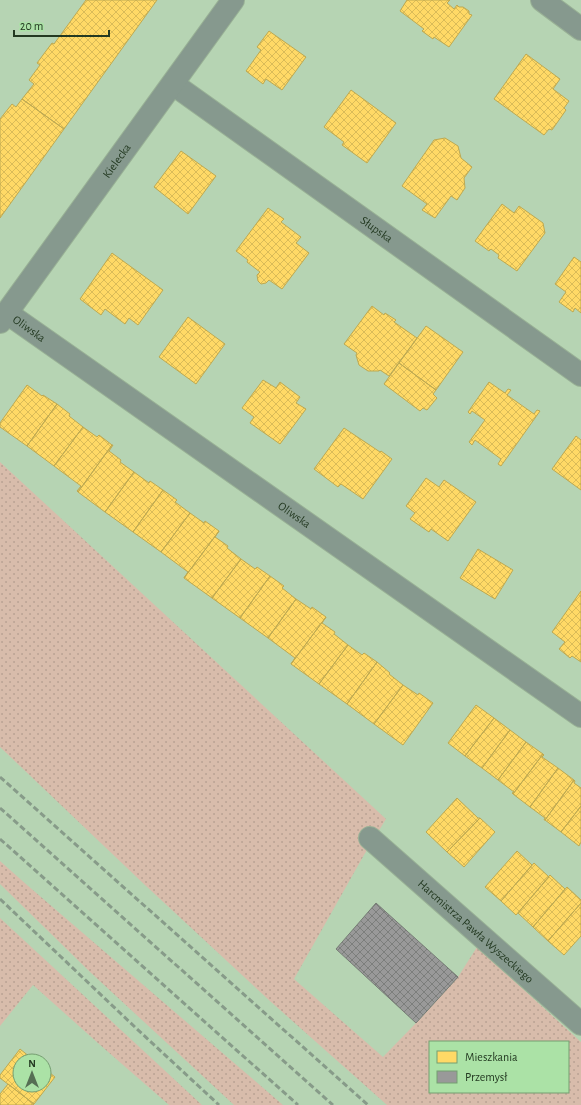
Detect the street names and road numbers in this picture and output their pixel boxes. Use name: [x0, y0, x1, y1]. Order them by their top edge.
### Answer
street label: Kielecka: [100, 141, 133, 180]
street label: Słupska: [358, 214, 395, 245]
street label: Oliwska: [11, 313, 48, 344]
street label: Oliwska: [276, 499, 313, 530]
street label: Harcmistrza Pawła Wyszeckiego: [416, 877, 536, 985]

